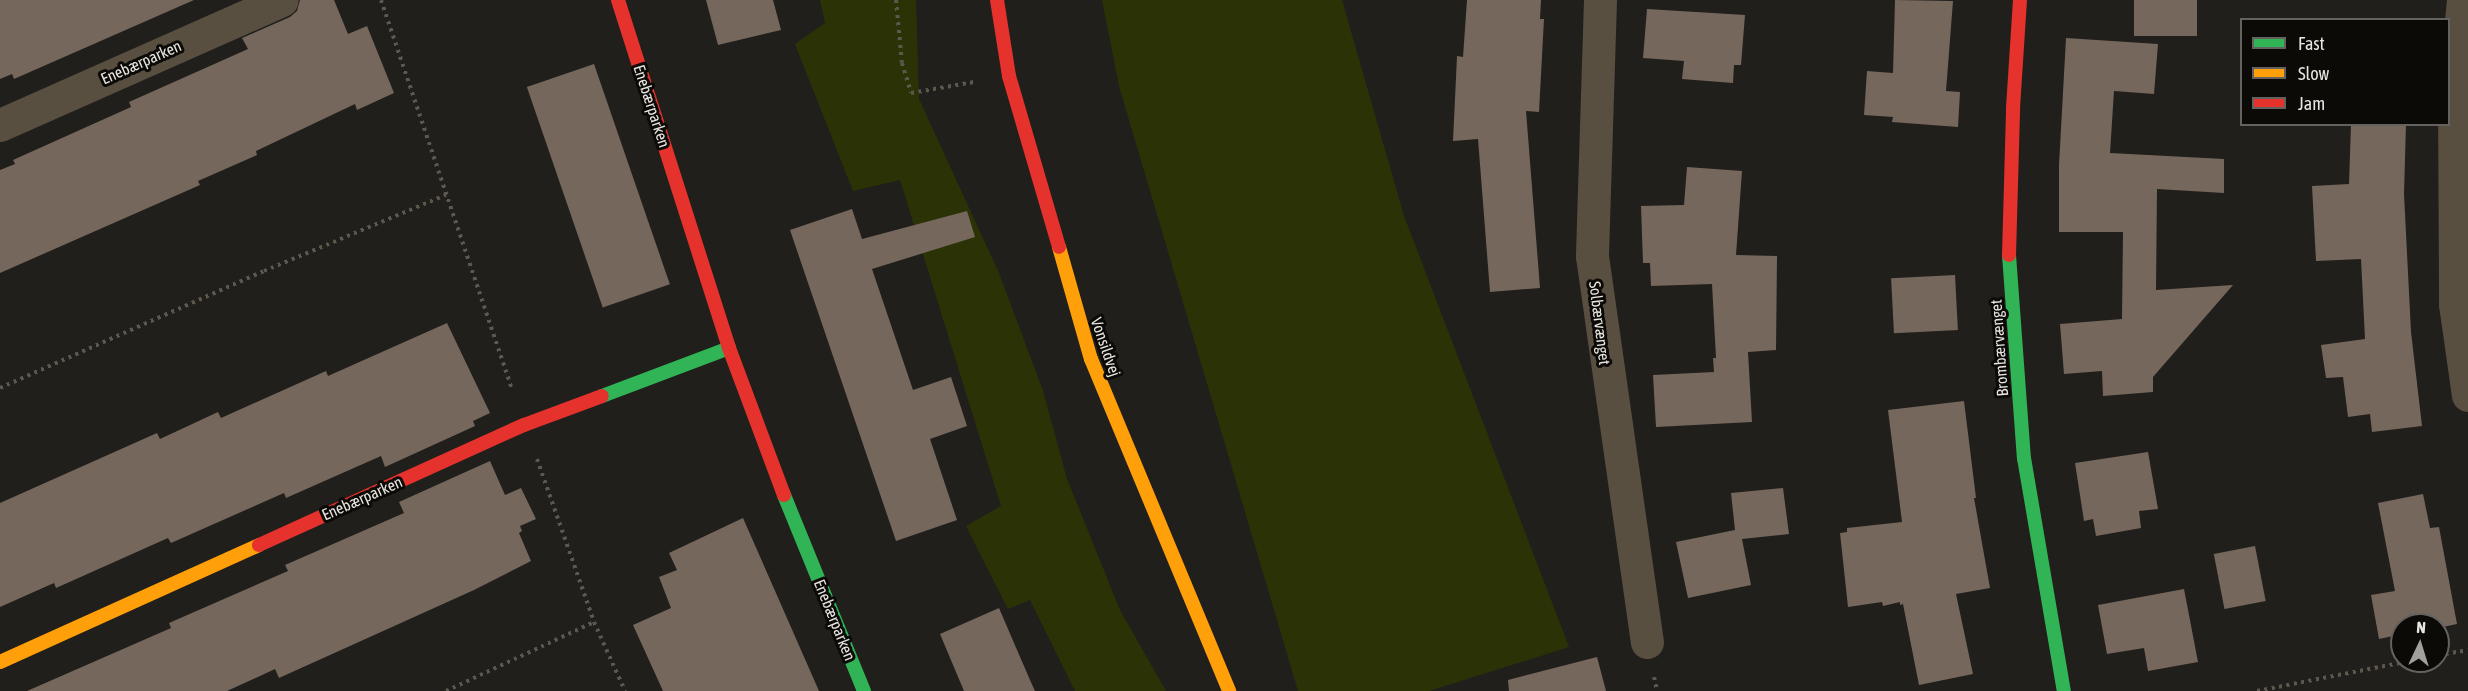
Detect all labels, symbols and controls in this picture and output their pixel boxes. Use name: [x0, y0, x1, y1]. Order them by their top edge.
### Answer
legend: [2240, 18, 2450, 126]
text: Fast: [2298, 33, 2325, 54]
street label: Enebærparken: [98, 36, 184, 88]
street label: Enebærparken: [630, 62, 674, 150]
text: Slow: [2298, 63, 2329, 84]
text: Jam: [2298, 93, 2325, 114]
street label: Solbærvænget: [1585, 280, 1615, 366]
street label: Brombærvænget: [1986, 299, 2012, 397]
street label: Vonsildvej: [1087, 315, 1125, 379]
street label: Enebærparken: [319, 472, 405, 524]
street label: Enebærparken: [810, 577, 860, 663]
north arrow: [2390, 613, 2450, 673]
text: N: [2416, 618, 2426, 636]

